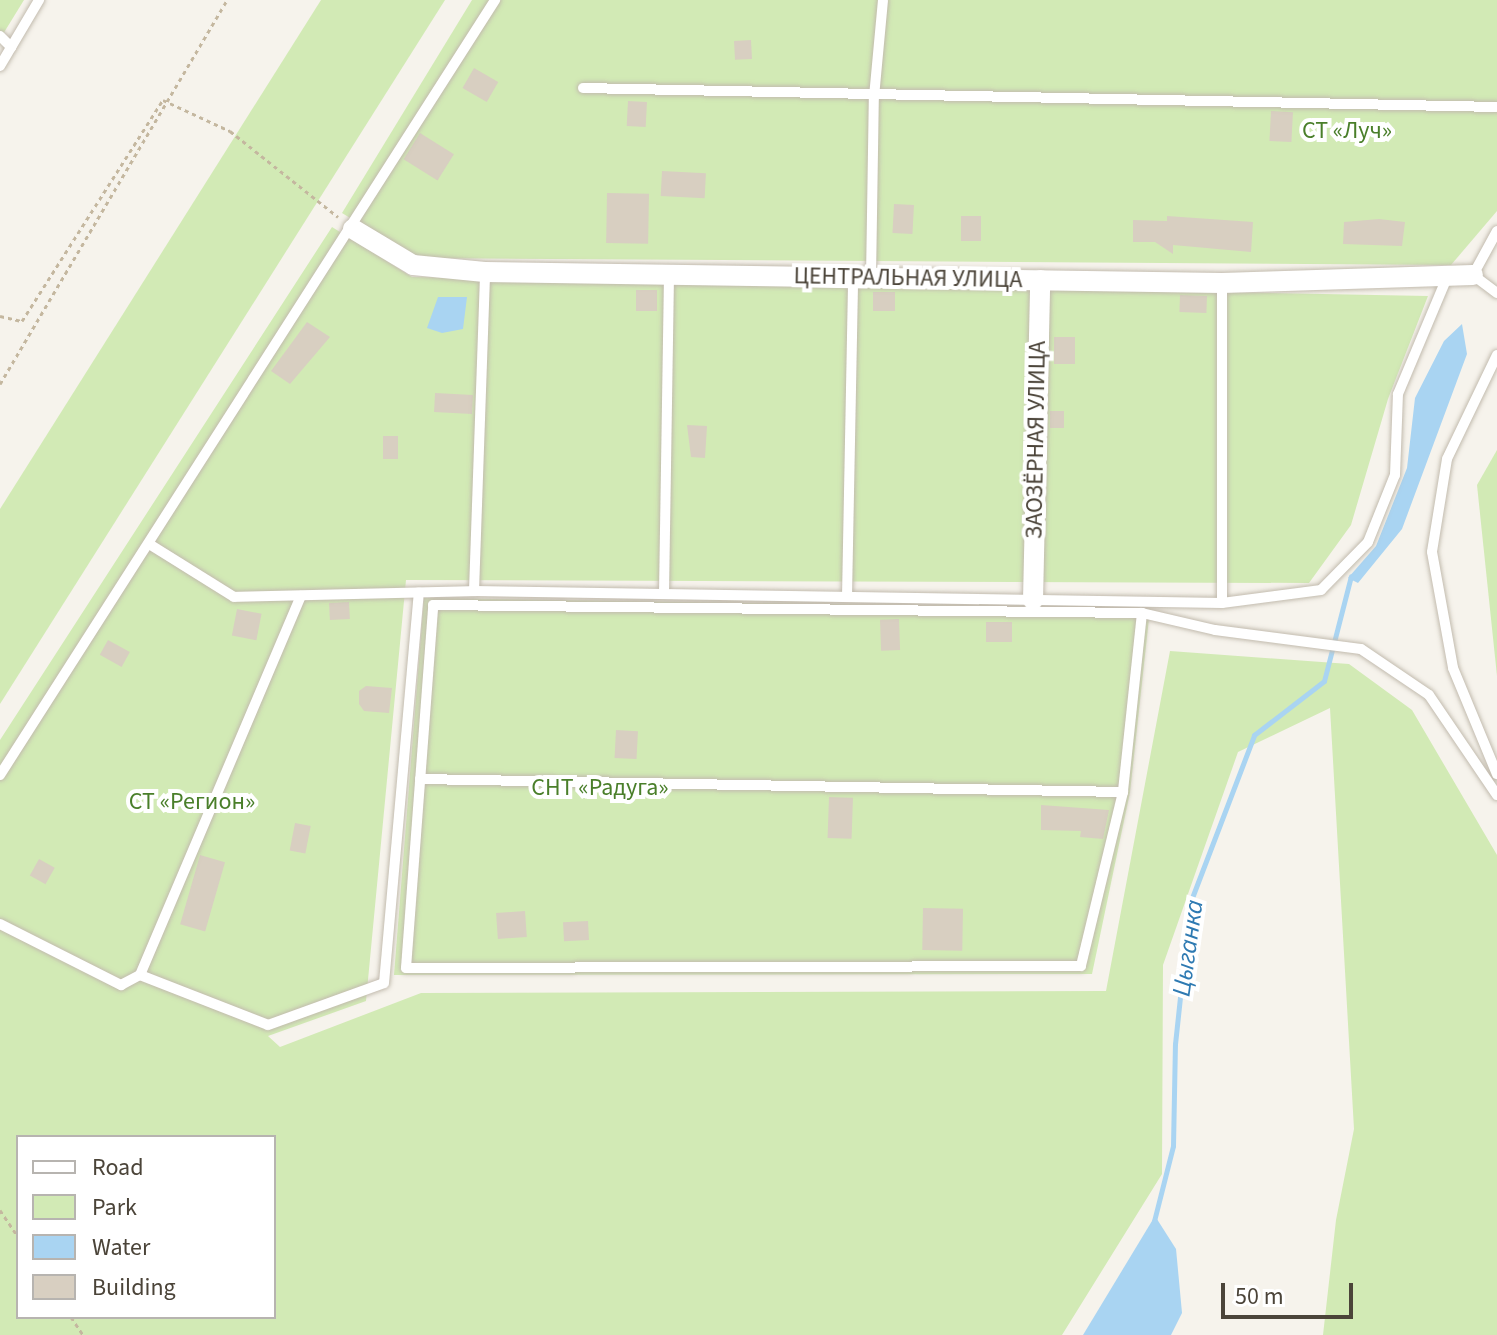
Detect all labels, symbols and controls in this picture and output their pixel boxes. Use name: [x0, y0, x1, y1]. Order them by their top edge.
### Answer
park label: СТ «Луч»: [1302, 117, 1392, 145]
street label: ЦЕНТРАЛЬНАЯ УЛИЦА: [793, 262, 1023, 294]
street label: ЗАОЗЁРНАЯ УЛИЦА: [1020, 341, 1052, 539]
park label: СНТ «Радуга»: [531, 774, 669, 802]
park label: СТ «Регион»: [129, 788, 255, 816]
water label: Цыганка: [1166, 898, 1210, 998]
legend: [16, 1135, 276, 1319]
text: Road: [92, 1150, 144, 1185]
text: Park: [92, 1190, 137, 1225]
text: Water: [92, 1230, 150, 1265]
scale bar: [1225, 1267, 1357, 1317]
text: Building: [92, 1270, 176, 1305]
text: 50 m: [1235, 1279, 1284, 1314]

